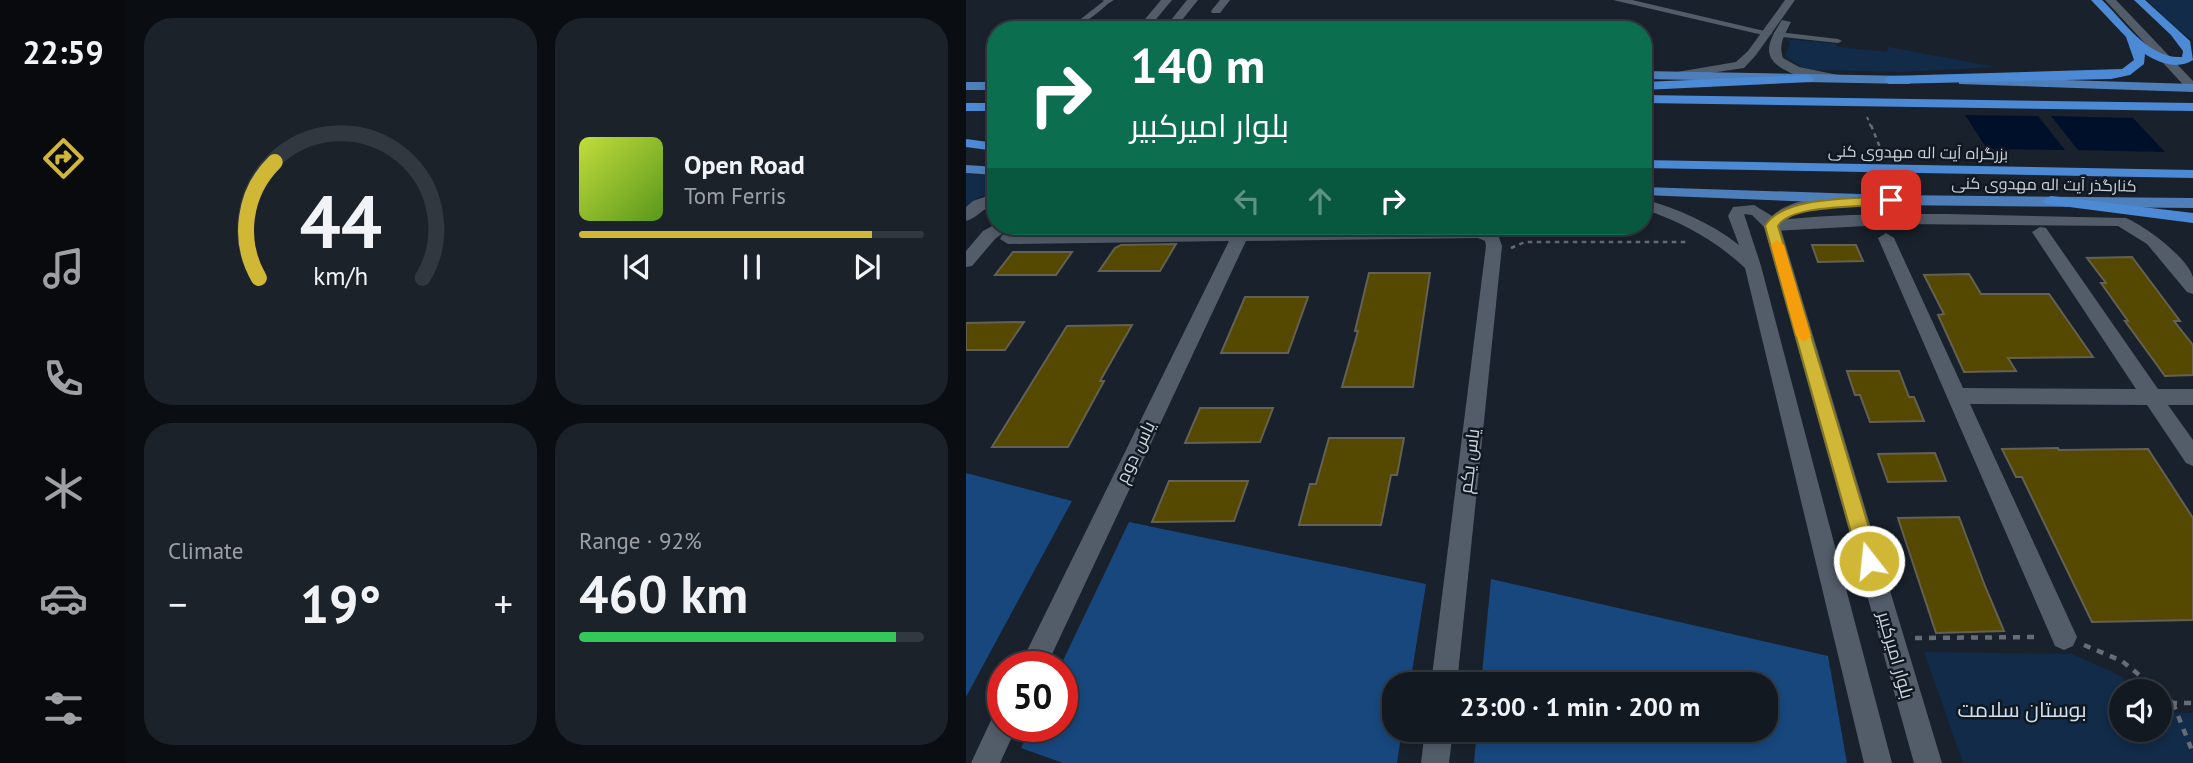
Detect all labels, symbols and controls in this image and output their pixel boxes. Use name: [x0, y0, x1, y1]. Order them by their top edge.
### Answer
text: 22:59: [22, 31, 104, 73]
text: 140 m: [1130, 33, 1265, 97]
icon: right: [1015, 49, 1106, 140]
text: بلوار امیرکبیر: [1130, 104, 1289, 146]
icon: directions: [39, 134, 88, 183]
street label: بزرگراه آیت اله مهدوی کنی: [1828, 140, 2008, 165]
text: Open Road: [684, 148, 805, 181]
pin: [1861, 170, 1921, 230]
street label: کنارگذر آیت اله مهدوی کنی: [1951, 172, 2137, 197]
text: 44: [299, 174, 382, 268]
text: Tom Ferris: [684, 181, 786, 210]
icon: arrive: [1872, 181, 1910, 219]
icon: left: [1228, 182, 1266, 220]
icon: ahead: [1301, 182, 1339, 220]
icon: right: [1374, 182, 1412, 220]
icon: music: [39, 244, 88, 293]
icon: previous: [618, 248, 656, 286]
icon: pause: [733, 248, 771, 286]
icon: next: [848, 248, 886, 286]
text: km/h: [313, 260, 368, 292]
icon: phone: [39, 354, 88, 403]
street label: یاس دوم: [1110, 417, 1161, 487]
street label: یاس یکم: [1454, 427, 1485, 495]
icon: climate: [39, 464, 88, 513]
position arrow: [1832, 524, 1906, 598]
text: Range · 92%: [579, 526, 702, 555]
text: Climate: [168, 536, 243, 565]
text: 460 km: [579, 560, 748, 627]
text: 19°: [300, 570, 381, 637]
icon: car: [39, 574, 88, 623]
text: −: [168, 579, 187, 628]
text: +: [494, 579, 513, 628]
street label: بلوار امیرکبیر: [1872, 608, 1919, 701]
speed limit sign: 50: [987, 651, 1078, 742]
map controls: [2109, 679, 2172, 742]
button: sound: [2109, 679, 2172, 742]
icon: filters: [39, 684, 88, 733]
text: 23:00 · 1 min · 200 m: [1460, 690, 1700, 723]
park label: بوستان سلامت: [1957, 696, 2087, 723]

